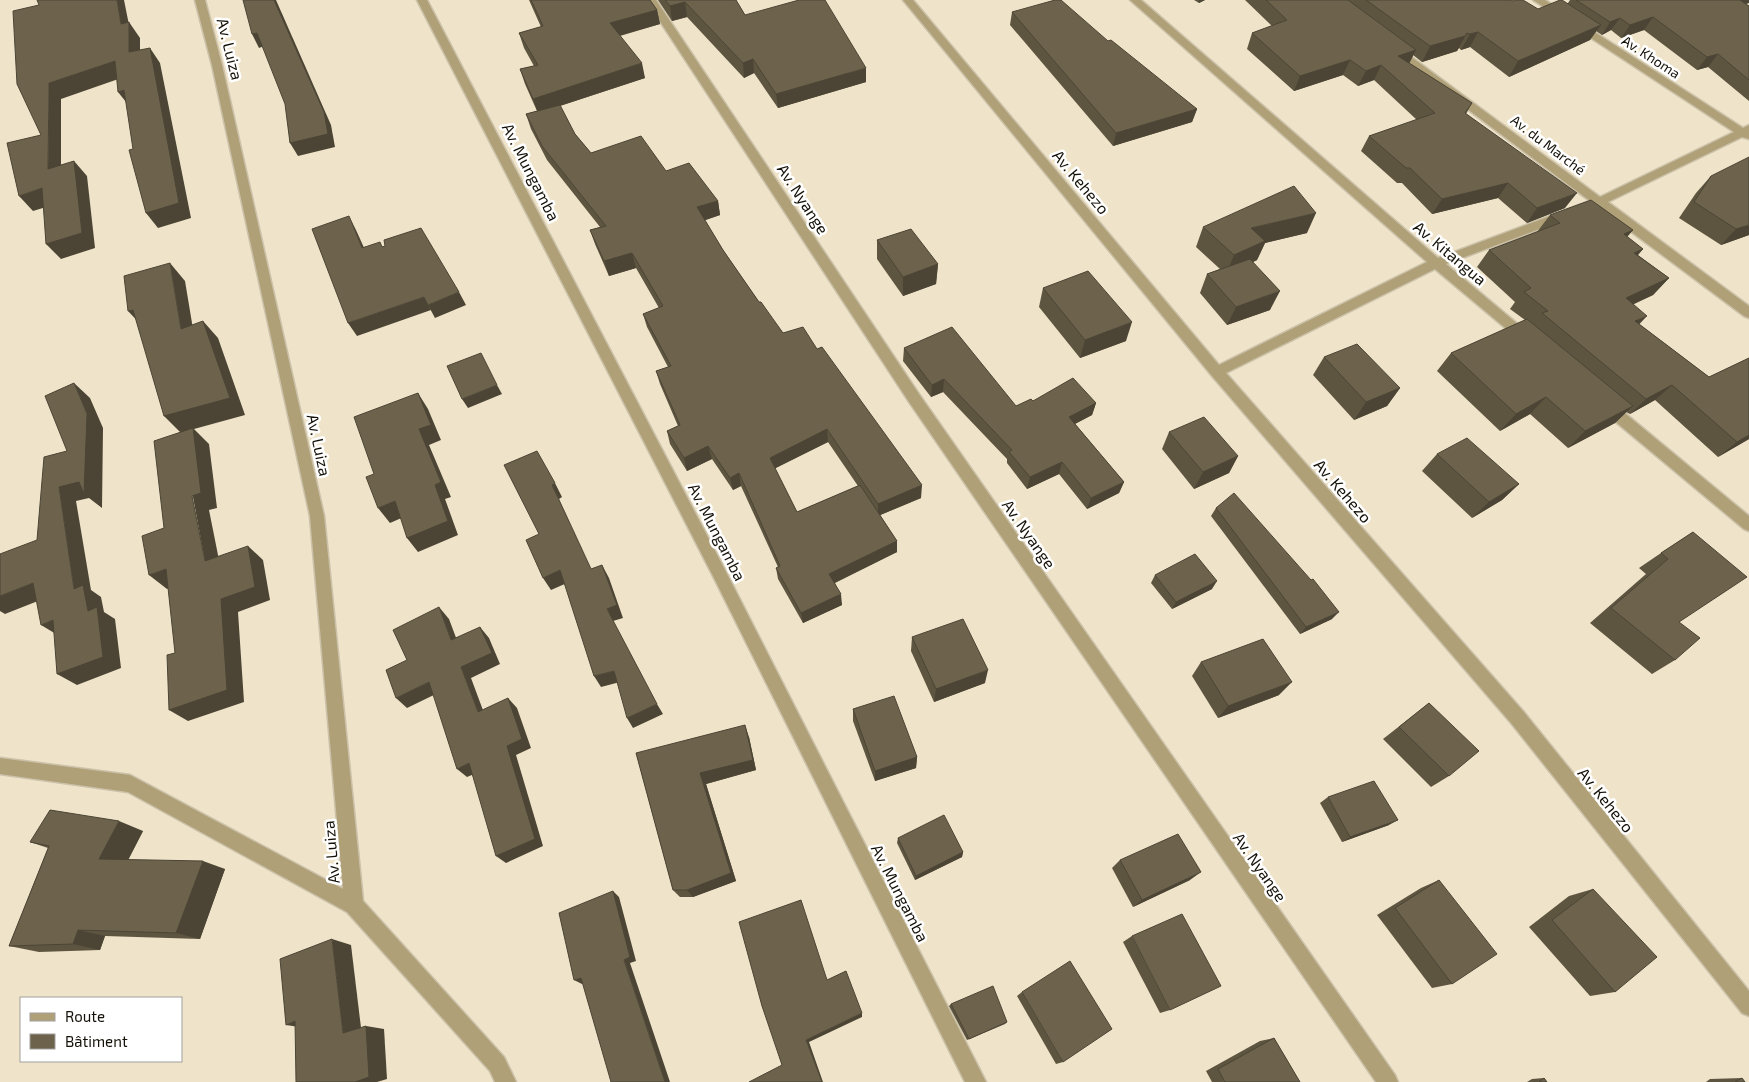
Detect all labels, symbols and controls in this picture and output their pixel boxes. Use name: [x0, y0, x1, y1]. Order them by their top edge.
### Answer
street label: Av. Luiza: [214, 16, 247, 82]
street label: Av. Khoma: [1619, 31, 1684, 82]
street label: Av. du Marché: [1508, 111, 1589, 178]
street label: Av. Mungamba: [499, 120, 564, 224]
street label: Av. Kehezo: [1049, 146, 1114, 218]
street label: Av. Nyange: [774, 160, 833, 237]
street label: Av. Kitangua: [1410, 217, 1491, 289]
street label: Av. Luiza: [304, 412, 335, 478]
street label: Av. Kehezo: [1311, 455, 1376, 526]
street label: Av. Mungamba: [685, 480, 750, 584]
street label: Av. Nyange: [999, 495, 1060, 572]
street label: Av. Kehezo: [1575, 763, 1638, 836]
street label: Av. Luiza: [318, 820, 343, 884]
street label: Av. Nyange: [1230, 828, 1291, 905]
street label: Av. Mungamba: [868, 841, 933, 945]
legend: [20, 997, 182, 1062]
text: Route: [65, 1007, 105, 1025]
text: Bâtiment: [65, 1032, 128, 1050]

